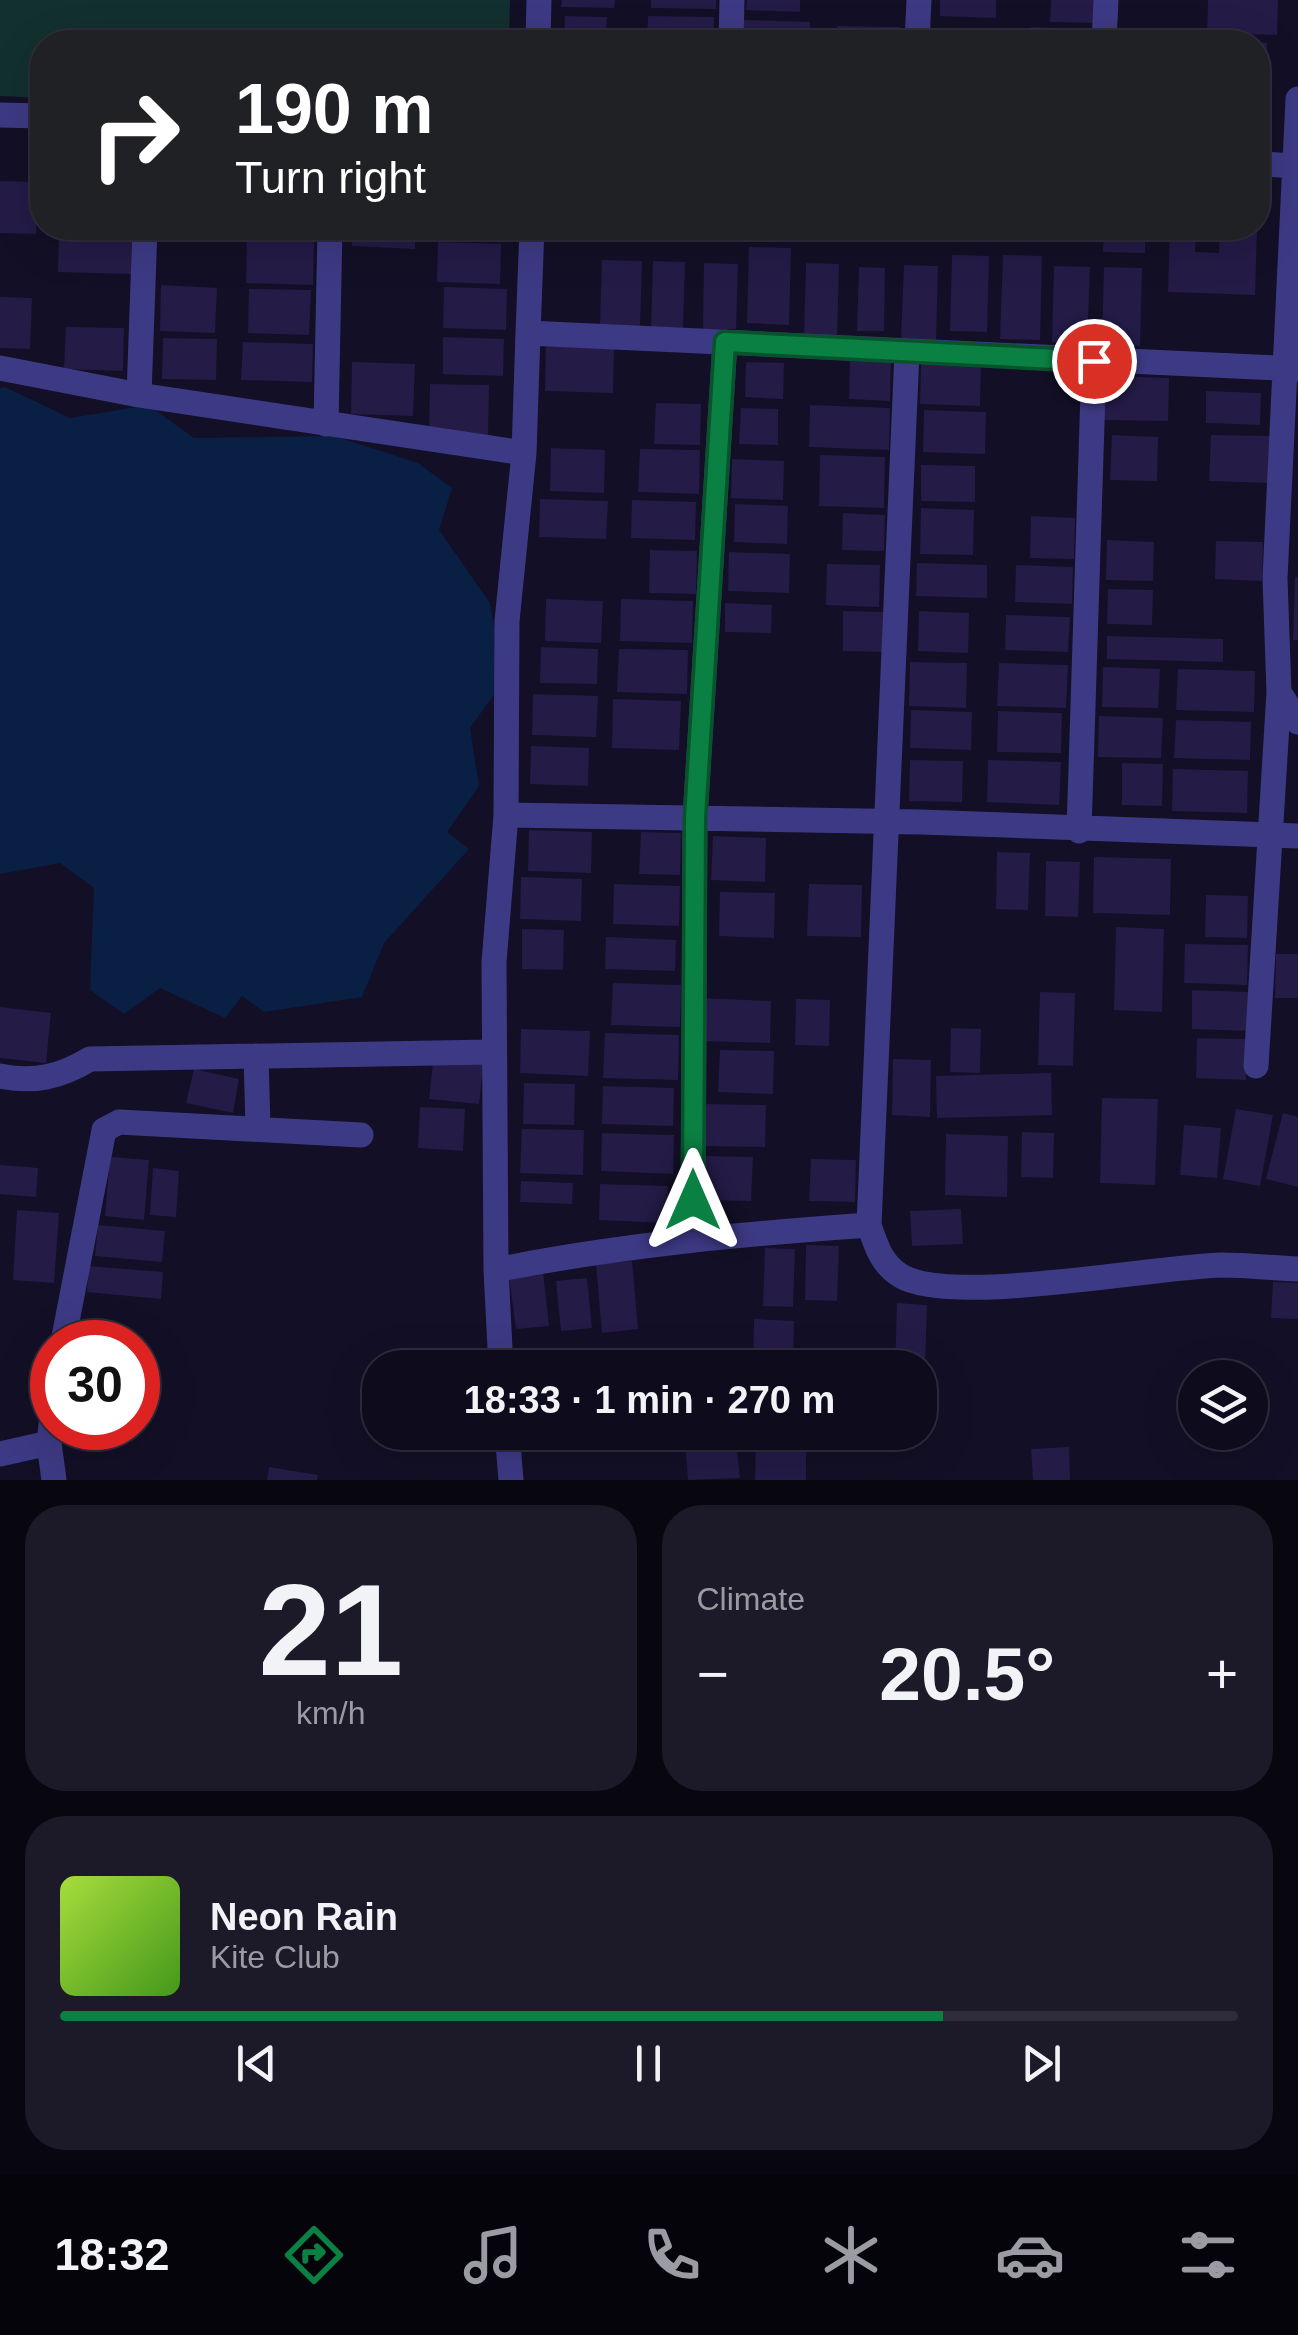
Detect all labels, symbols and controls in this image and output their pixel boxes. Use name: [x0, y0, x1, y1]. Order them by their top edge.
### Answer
icon: right: [70, 70, 200, 200]
text: 190 m: [235, 70, 433, 148]
text: Turn right: [235, 152, 426, 203]
pin: [1052, 319, 1137, 404]
icon: arrive: [1067, 334, 1122, 389]
position arrow: [641, 1148, 745, 1252]
speed limit sign: 30: [30, 1320, 160, 1450]
map controls: [1178, 1360, 1268, 1450]
button: layers: [1178, 1360, 1268, 1450]
text: 18:33 · 1 min · 270 m: [464, 1379, 835, 1421]
text: 21: [258, 1557, 403, 1703]
text: Climate: [697, 1581, 805, 1617]
text: 20.5°: [879, 1632, 1055, 1716]
text: −: [697, 1643, 729, 1705]
text: +: [1206, 1643, 1238, 1705]
text: km/h: [296, 1695, 365, 1731]
text: Neon Rain: [210, 1896, 398, 1938]
text: Kite Club: [210, 1939, 340, 1975]
icon: previous: [229, 2036, 284, 2091]
icon: pause: [621, 2036, 676, 2091]
icon: next: [1014, 2036, 1069, 2091]
icon: directions: [279, 2220, 349, 2290]
icon: music: [458, 2220, 528, 2290]
icon: phone: [637, 2220, 707, 2290]
icon: climate: [816, 2220, 886, 2290]
icon: car: [995, 2220, 1065, 2290]
icon: filters: [1173, 2220, 1243, 2290]
text: 18:32: [54, 2229, 170, 2280]

